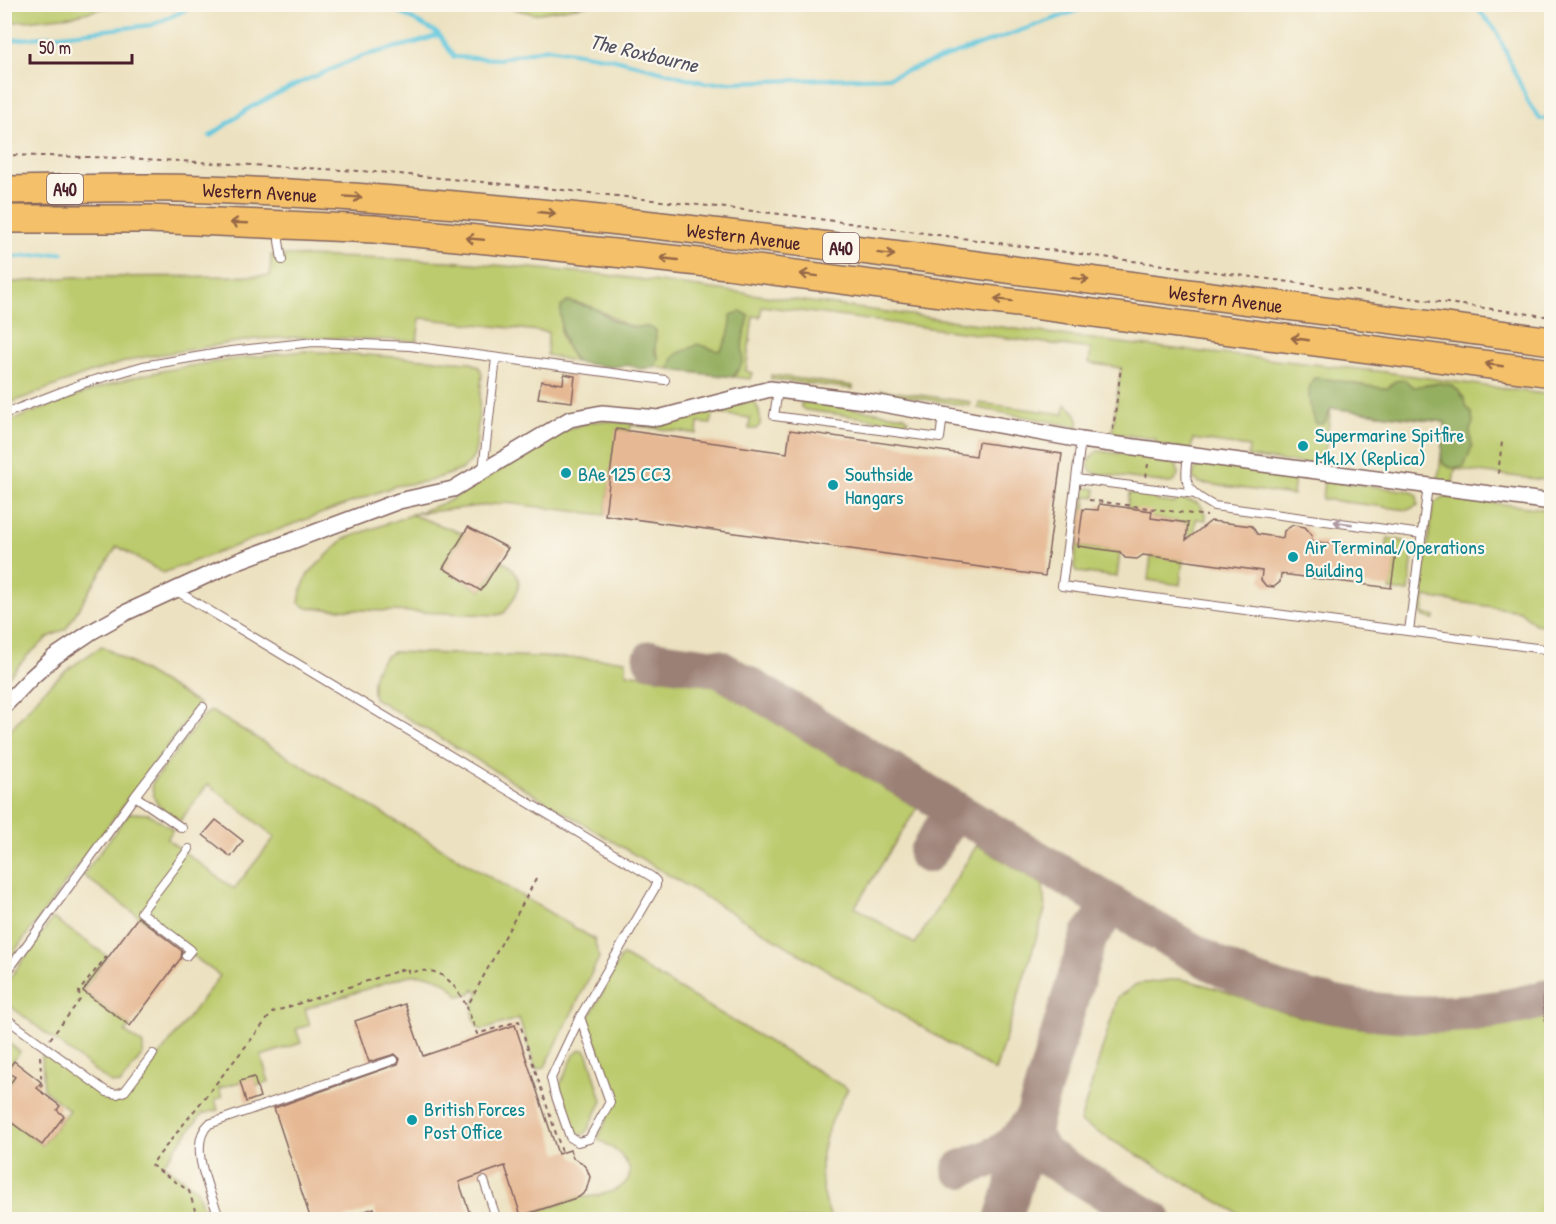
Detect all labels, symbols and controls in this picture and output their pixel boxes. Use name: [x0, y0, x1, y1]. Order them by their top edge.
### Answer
water label: The Roxbourne: [587, 26, 703, 80]
scale bar: [30, 27, 132, 65]
text: 50 m: [39, 35, 71, 60]
road number: A40: [47, 174, 83, 204]
street label: Western Avenue: [202, 175, 318, 208]
one-way arrow: [342, 192, 362, 203]
one-way arrow: [536, 208, 556, 219]
street label: Western Avenue: [685, 215, 803, 256]
one-way arrow: [229, 217, 249, 228]
one-way arrow: [466, 233, 485, 244]
road number: A40: [823, 233, 859, 263]
one-way arrow: [876, 248, 896, 259]
one-way arrow: [660, 253, 679, 264]
one-way arrow: [800, 270, 820, 281]
one-way arrow: [1069, 273, 1089, 284]
street label: Western Avenue: [1167, 277, 1285, 319]
one-way arrow: [993, 294, 1013, 305]
one-way arrow: [1291, 333, 1311, 344]
one-way arrow: [1484, 359, 1504, 370]
place label: Supermarine Spitfire Mk.IX (Replica): [1315, 421, 1464, 471]
marker: Supermarine Spitfire Mk.IX (Replica): [1296, 439, 1310, 453]
place label: BAe 125 CC3: [578, 460, 671, 487]
place label: Southside Hangars: [845, 460, 913, 510]
marker: BAe 125 CC3: [559, 466, 573, 480]
marker: Southside Hangars: [826, 478, 840, 492]
one-way arrow: [1333, 518, 1353, 529]
place label: Air Terminal/Operations Building: [1305, 533, 1485, 583]
marker: Air Terminal/Operations Building: [1286, 550, 1300, 564]
place label: British Forces Post Office: [424, 1095, 525, 1145]
marker: British Forces Post Office: [405, 1113, 419, 1127]

